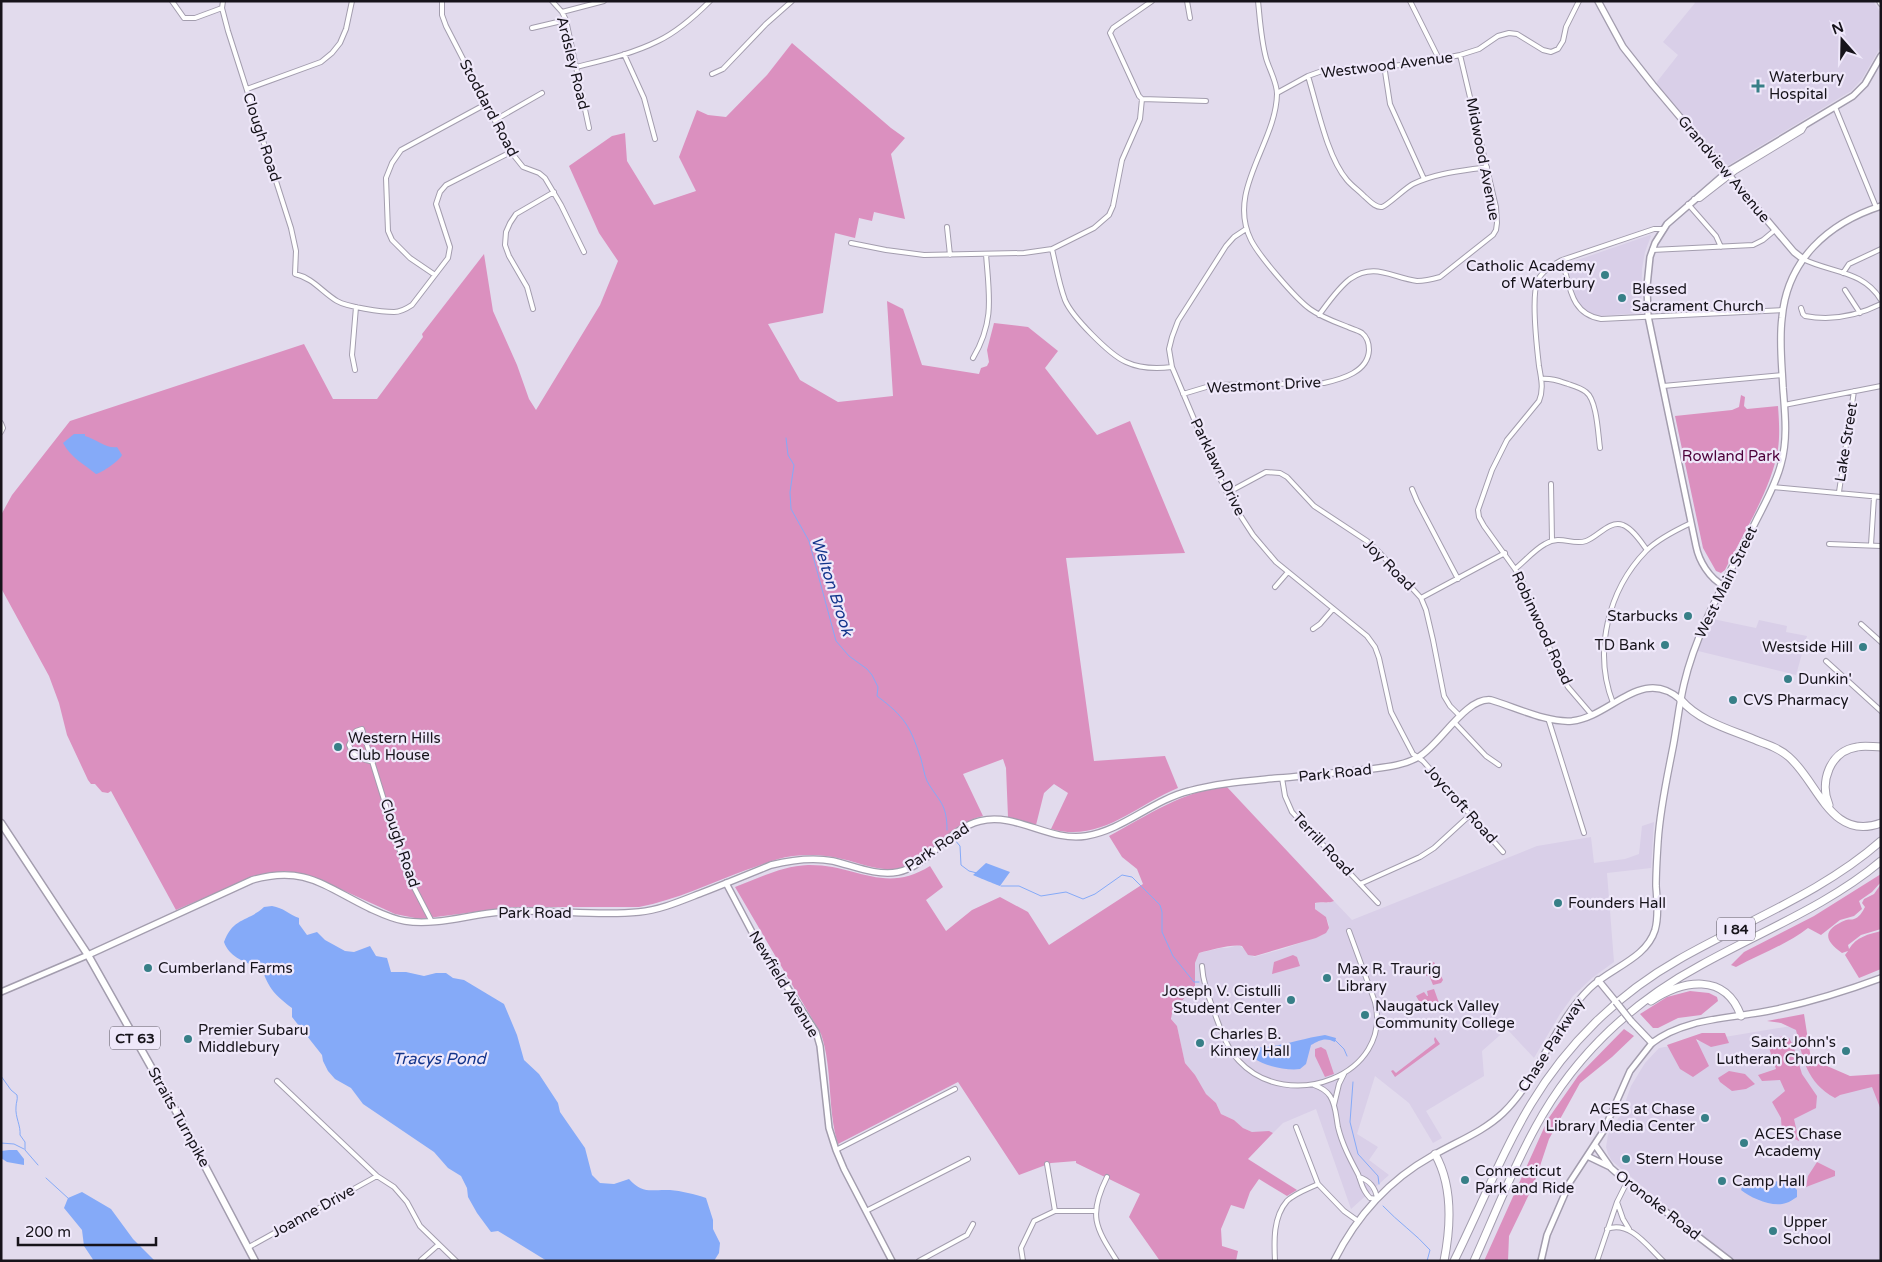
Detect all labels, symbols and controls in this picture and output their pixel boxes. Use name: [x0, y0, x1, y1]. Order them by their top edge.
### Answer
street label: Ardsley Road: [553, 15, 593, 111]
north arrow: [1817, 15, 1867, 65]
text: N: [1830, 18, 1846, 38]
street label: Westwood Avenue: [1320, 48, 1454, 82]
street label: Stoddard Road: [456, 56, 522, 160]
place label: Waterbury Hospital: [1769, 68, 1844, 103]
marker: Waterbury Hospital: [1751, 79, 1765, 93]
street label: Clough Road: [239, 90, 285, 184]
street label: Midwood Avenue: [1462, 96, 1504, 222]
street label: Grandview Avenue: [1674, 112, 1774, 226]
place label: Catholic Academy of Waterbury: [1466, 257, 1595, 292]
marker: Catholic Academy of Waterbury: [1599, 269, 1611, 281]
place label: Blessed Sacrament Church: [1632, 280, 1764, 315]
marker: Blessed Sacrament Church: [1616, 292, 1628, 304]
street label: Westmont Drive: [1206, 373, 1322, 397]
street label: Lake Street: [1831, 401, 1861, 483]
street label: Parklawn Drive: [1187, 415, 1249, 519]
park label: Rowland Park: [1682, 447, 1780, 465]
street label: West Main Street: [1691, 523, 1761, 641]
water label: Welton Brook: [807, 534, 858, 640]
street label: Joy Road: [1359, 535, 1419, 595]
street label: Robinwood Road: [1508, 568, 1576, 688]
place label: Starbucks: [1607, 607, 1678, 625]
marker: Starbucks: [1682, 610, 1694, 622]
place label: TD Bank: [1595, 636, 1655, 654]
place label: Westside Hill: [1762, 638, 1853, 656]
marker: TD Bank: [1659, 639, 1671, 651]
marker: Westside Hill: [1857, 641, 1869, 653]
place label: Dunkin': [1798, 670, 1852, 688]
marker: Dunkin': [1782, 673, 1794, 685]
place label: CVS Pharmacy: [1743, 691, 1848, 709]
marker: CVS Pharmacy: [1727, 694, 1739, 706]
place label: Western Hills Club House: [348, 729, 441, 764]
marker: Western Hills Club House: [332, 741, 344, 753]
street label: Park Road: [1297, 760, 1373, 786]
street label: Joycroft Road: [1421, 761, 1501, 847]
street label: Clough Road: [376, 796, 424, 890]
street label: Terrill Road: [1289, 808, 1357, 880]
street label: Park Road: [901, 819, 973, 875]
place label: Founders Hall: [1568, 894, 1666, 912]
marker: Founders Hall: [1552, 897, 1564, 909]
street label: Park Road: [498, 904, 572, 922]
road number: I 84: [1717, 918, 1755, 941]
street label: Newfield Avenue: [745, 928, 823, 1040]
place label: Cumberland Farms: [158, 959, 293, 977]
place label: Max R. Traurig Library: [1337, 960, 1441, 995]
marker: Cumberland Farms: [142, 962, 154, 974]
marker: Max R. Traurig Library: [1321, 972, 1333, 984]
place label: Joseph V. Cistulli Student Center: [1162, 982, 1281, 1017]
marker: Joseph V. Cistulli Student Center: [1285, 994, 1297, 1006]
street label: Chase Parkway: [1514, 995, 1588, 1095]
place label: Naugatuck Valley Community College: [1375, 997, 1515, 1032]
marker: Naugatuck Valley Community College: [1359, 1009, 1371, 1021]
place label: Premier Subaru Middlebury: [198, 1021, 309, 1056]
place label: Charles B. Kinney Hall: [1210, 1025, 1290, 1060]
road number: CT 63: [110, 1026, 160, 1050]
marker: Premier Subaru Middlebury: [182, 1033, 194, 1045]
place label: Saint John's Lutheran Church: [1716, 1033, 1836, 1068]
marker: Charles B. Kinney Hall: [1194, 1037, 1206, 1049]
marker: Saint John's Lutheran Church: [1840, 1045, 1852, 1057]
water label: Tracys Pond: [393, 1049, 487, 1069]
street label: Straits Turnpike: [144, 1064, 214, 1170]
place label: ACES at Chase Library Media Center: [1545, 1100, 1695, 1135]
marker: ACES at Chase Library Media Center: [1699, 1112, 1711, 1124]
place label: ACES Chase Academy: [1754, 1125, 1842, 1160]
marker: ACES Chase Academy: [1738, 1137, 1750, 1149]
place label: Stern House: [1636, 1150, 1723, 1168]
marker: Stern House: [1620, 1153, 1632, 1165]
place label: Connecticut Park and Ride: [1475, 1162, 1574, 1197]
street label: Oronoke Road: [1612, 1166, 1704, 1244]
place label: Camp Hall: [1732, 1172, 1805, 1190]
marker: Connecticut Park and Ride: [1459, 1174, 1471, 1186]
marker: Camp Hall: [1716, 1175, 1728, 1187]
street label: Joanne Drive: [268, 1181, 358, 1241]
place label: Upper School: [1783, 1213, 1831, 1248]
scale bar: [18, 1214, 155, 1246]
text: 200 m: [25, 1223, 71, 1241]
marker: Upper School: [1767, 1225, 1779, 1237]

